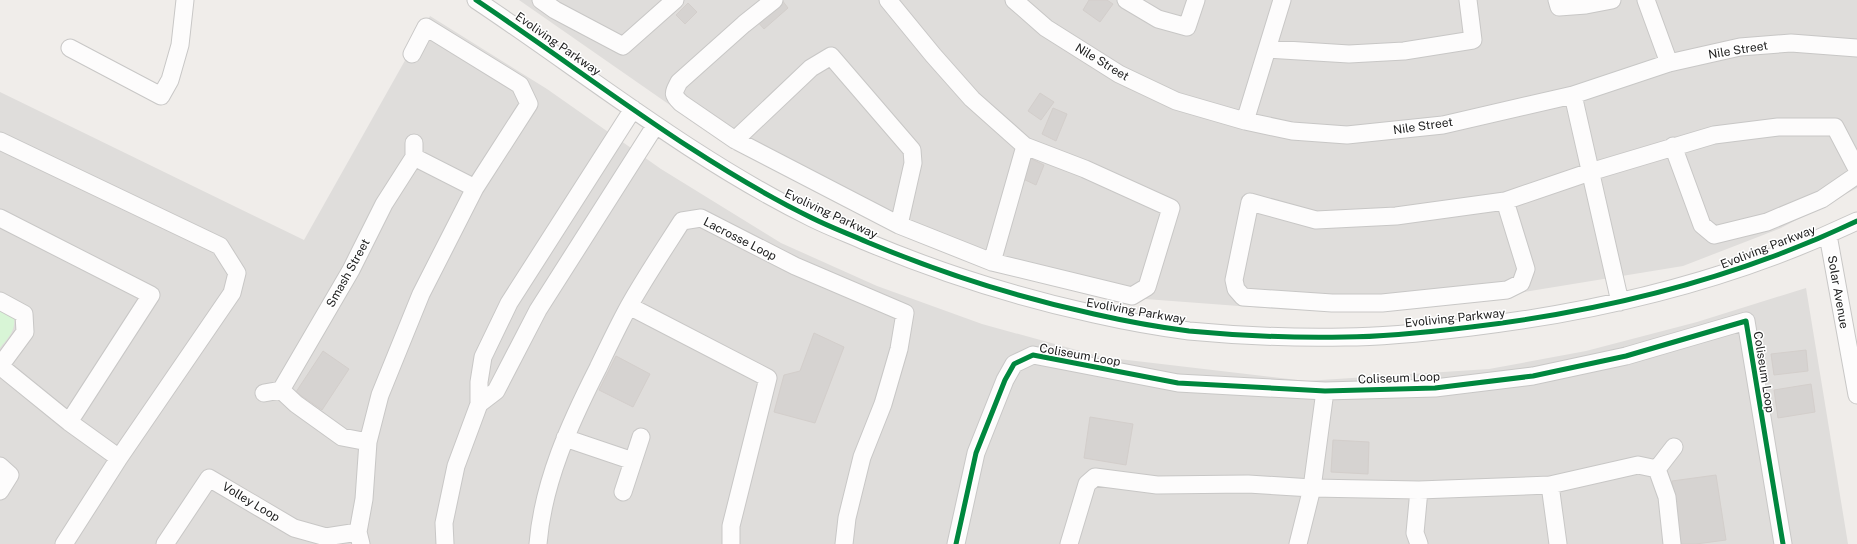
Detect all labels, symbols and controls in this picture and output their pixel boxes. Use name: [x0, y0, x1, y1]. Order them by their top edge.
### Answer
street label: Evoliving Parkway: [513, 9, 604, 79]
street label: Nile Street: [1707, 38, 1769, 62]
street label: Nile Street: [1073, 41, 1132, 84]
street label: Nile Street: [1392, 115, 1454, 137]
street label: Evoliving Parkway: [782, 186, 880, 242]
street label: Lacrosse Loop: [701, 215, 779, 263]
street label: Evoliving Parkway: [1718, 222, 1818, 272]
street label: Smash Street: [323, 236, 373, 310]
street label: Solar Avenue: [1825, 254, 1851, 330]
street label: Evoliving Parkway: [1085, 295, 1187, 327]
street label: Evoliving Parkway: [1404, 306, 1506, 330]
street label: Coliseum Loop: [1751, 330, 1777, 414]
street label: Coliseum Loop: [1038, 341, 1122, 369]
street label: Coliseum Loop: [1358, 370, 1440, 386]
street label: Volley Loop: [220, 479, 282, 525]

